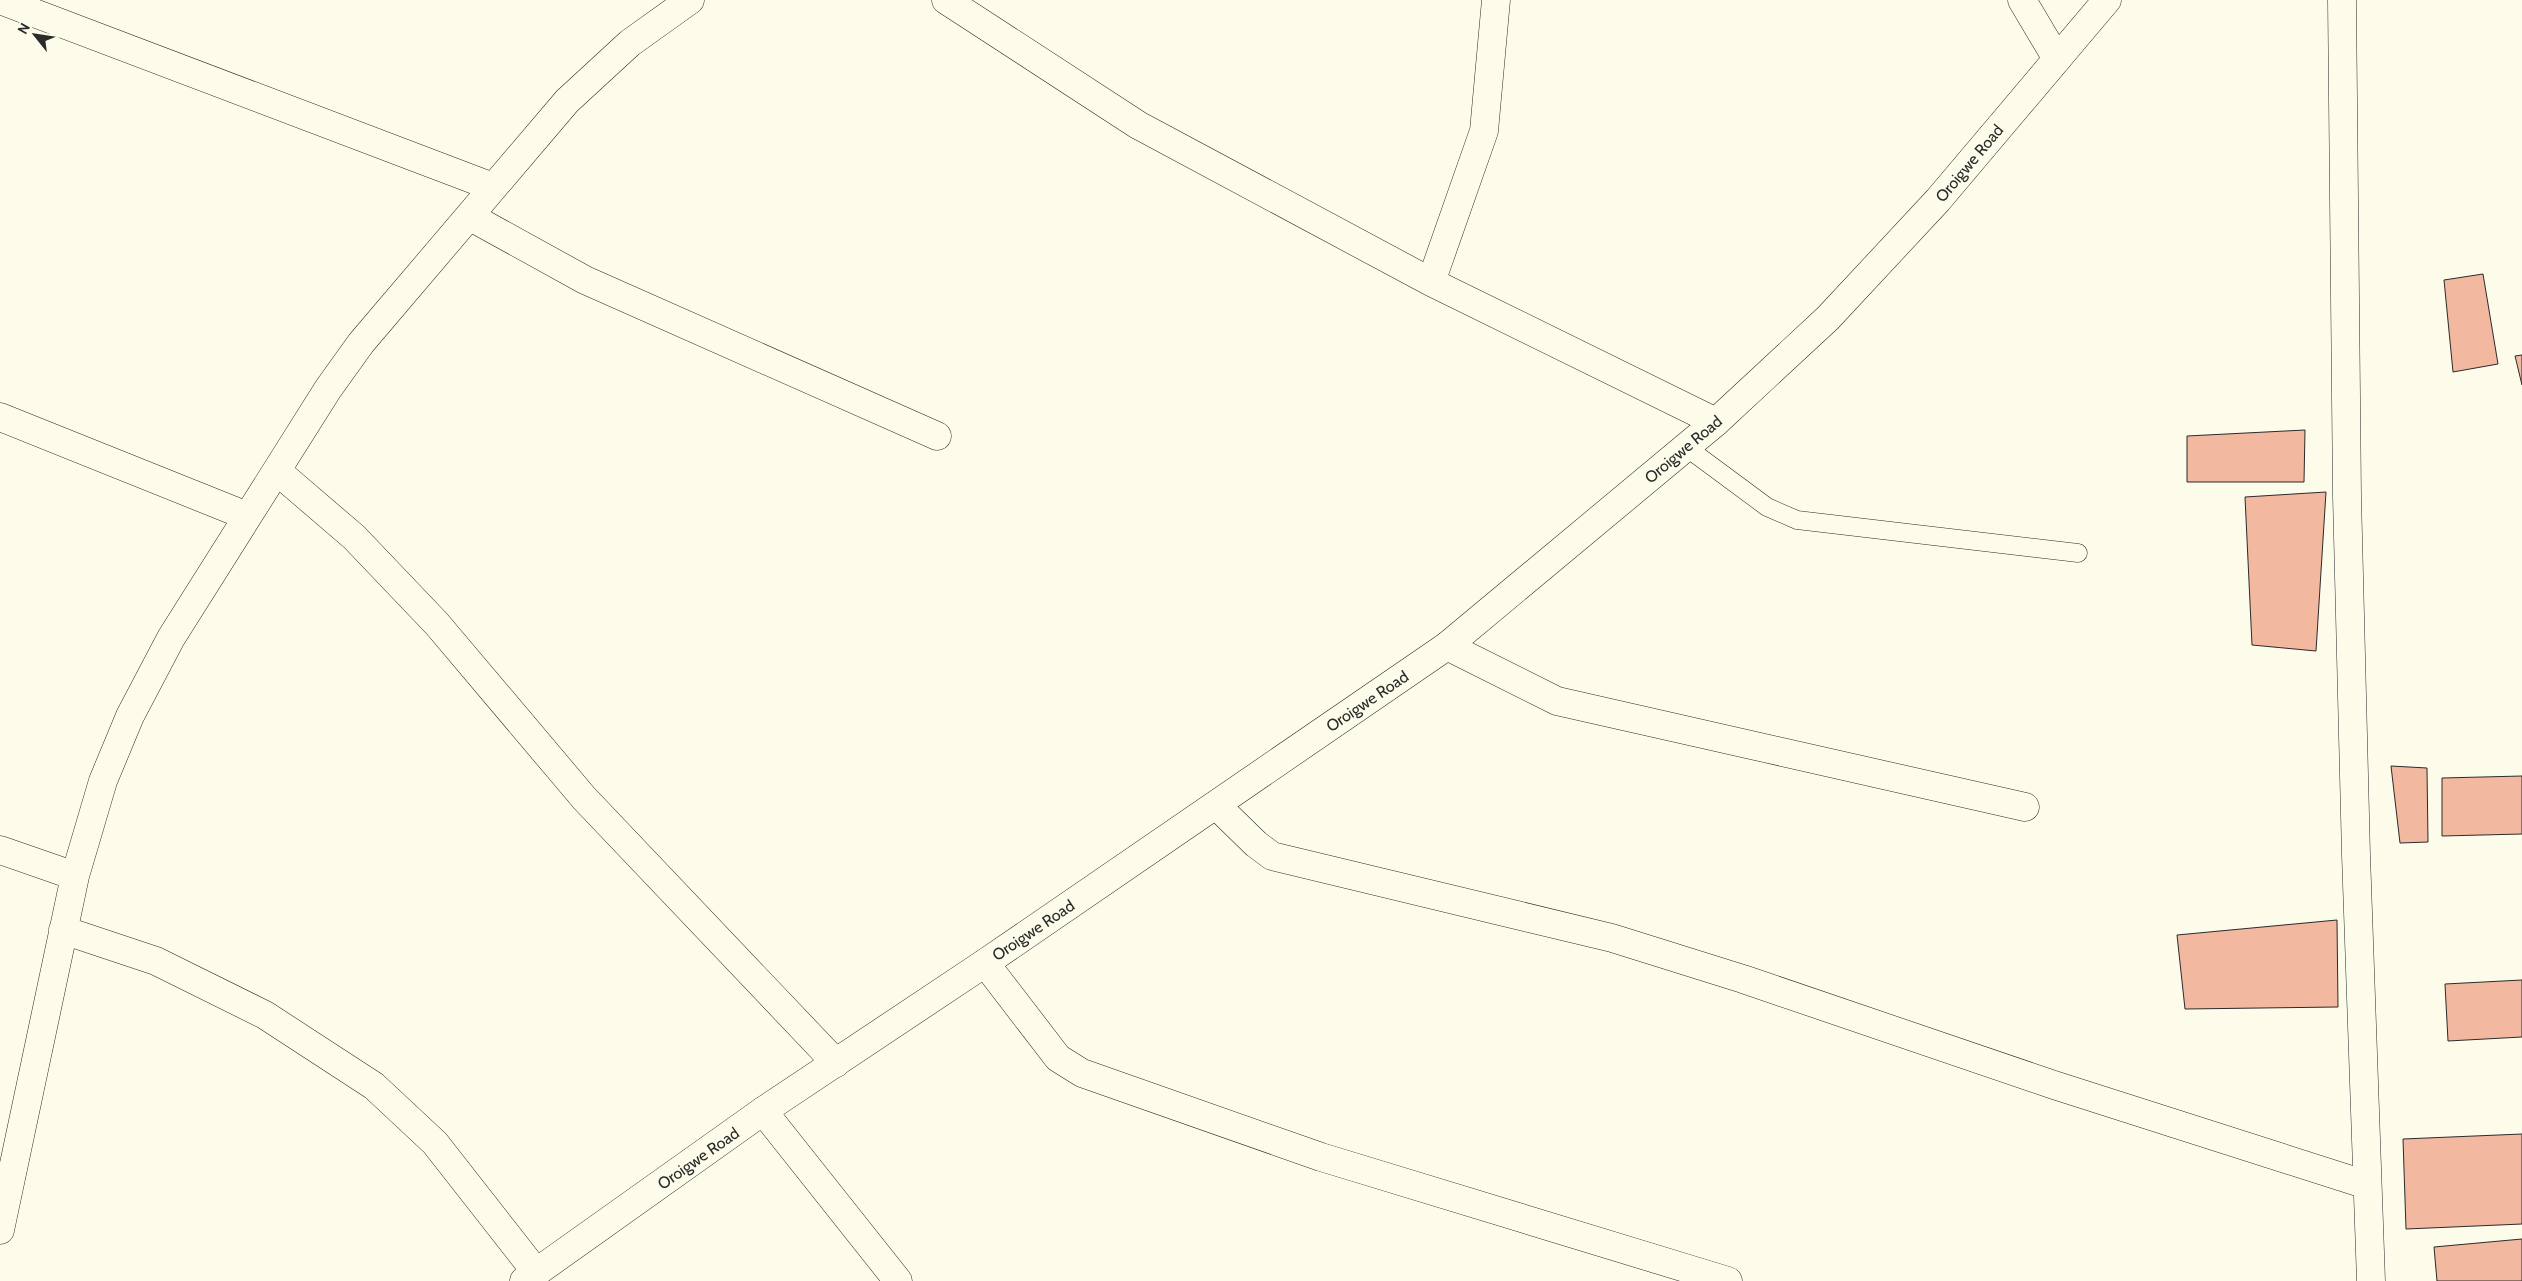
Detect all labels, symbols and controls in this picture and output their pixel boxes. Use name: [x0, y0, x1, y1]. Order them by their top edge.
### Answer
north arrow: [10, 10, 60, 60]
text: N: [13, 20, 34, 37]
street label: Oroigwe Road: [1931, 121, 2007, 206]
street label: Oroigwe Road: [1641, 411, 1726, 487]
street label: Oroigwe Road: [1322, 667, 1412, 736]
street label: Oroigwe Road: [988, 896, 1078, 965]
street label: Oroigwe Road: [654, 1123, 743, 1194]

